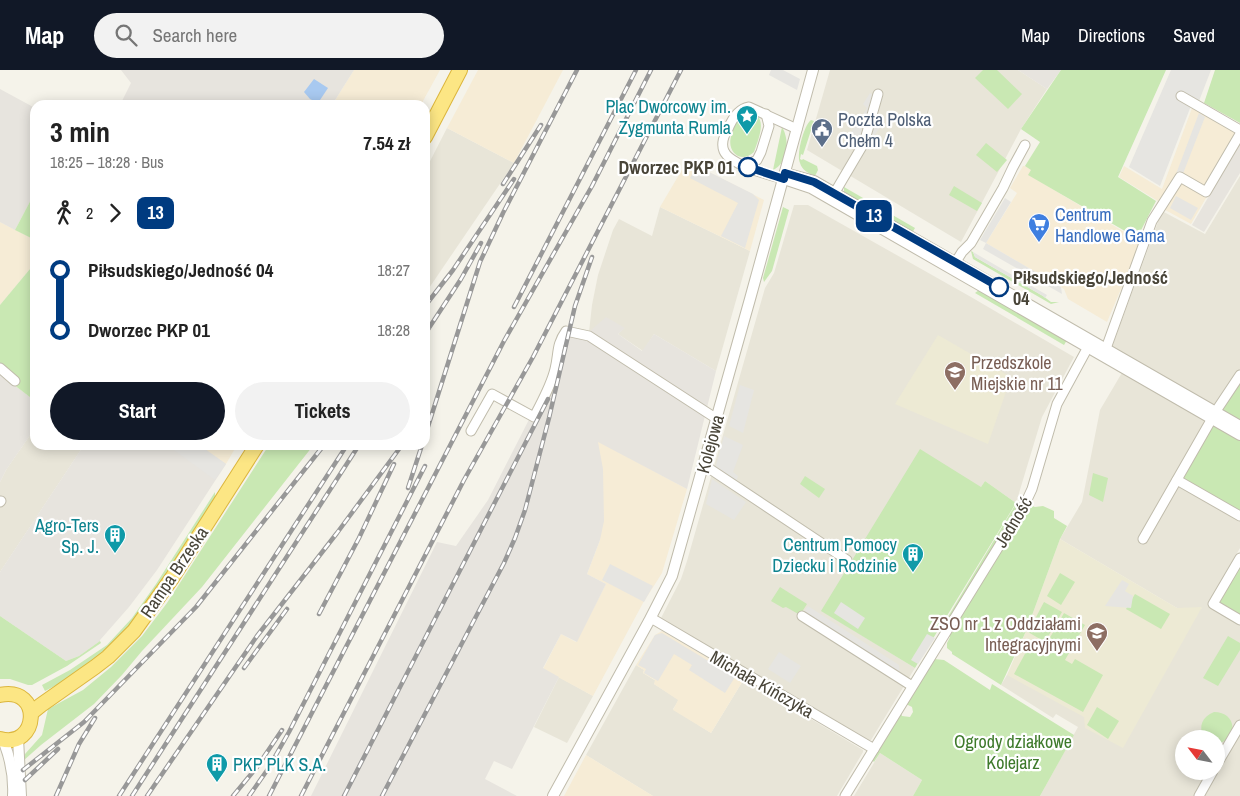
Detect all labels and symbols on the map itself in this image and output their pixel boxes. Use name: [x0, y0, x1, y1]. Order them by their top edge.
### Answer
place label: Plac Dworcowy im. Zygmunta Rumla: [606, 94, 731, 140]
place icon: Plac Dworcowy im. Zygmunta Rumla: [735, 104, 759, 135]
place label: Poczta Polska Chełm 4: [838, 107, 932, 153]
public building icon: Poczta Polska Chełm 4: [810, 117, 834, 148]
place label: Dworzec PKP 01: [619, 155, 735, 180]
marker: Dworzec PKP 01: [738, 157, 758, 177]
line badge: 13: [852, 200, 896, 232]
place label: Centrum Handlowe Gama: [1055, 202, 1165, 248]
supermarket icon: Centrum Handlowe Gama: [1027, 212, 1051, 243]
place label: Piłsudskiego/Jedność 04: [1013, 265, 1168, 311]
marker: Piłsudskiego/Jedność 04: [989, 277, 1009, 297]
place label: Przedszkole Miejskie nr 11: [971, 350, 1063, 396]
school or university icon: Przedszkole Miejskie nr 11: [943, 360, 967, 391]
street label: Kolejowa: [690, 412, 730, 476]
street label: Jedność: [988, 492, 1038, 552]
place label: Agro-Ters Sp. J.: [34, 513, 99, 559]
street label: Rampa Brzeska: [134, 521, 214, 623]
building icon: Agro-Ters Sp. J.: [103, 523, 127, 554]
place label: Centrum Pomocy Dziecku i Rodzinie: [772, 532, 898, 578]
building icon: Centrum Pomocy Dziecku i Rodzinie: [901, 542, 925, 573]
place label: ZSO nr 1 z Oddziałami Integracyjnymi: [930, 611, 1081, 657]
school or university icon: ZSO nr 1 z Oddziałami Integracyjnymi: [1085, 621, 1109, 652]
street label: Michała Kińczyka: [706, 644, 818, 724]
park label: Ogrody działkowe Kolejarz: [954, 729, 1072, 775]
north arrow: [1175, 730, 1225, 780]
building icon: PKP PLK S.A.: [205, 752, 229, 783]
place label: PKP PLK S.A.: [233, 752, 326, 777]

